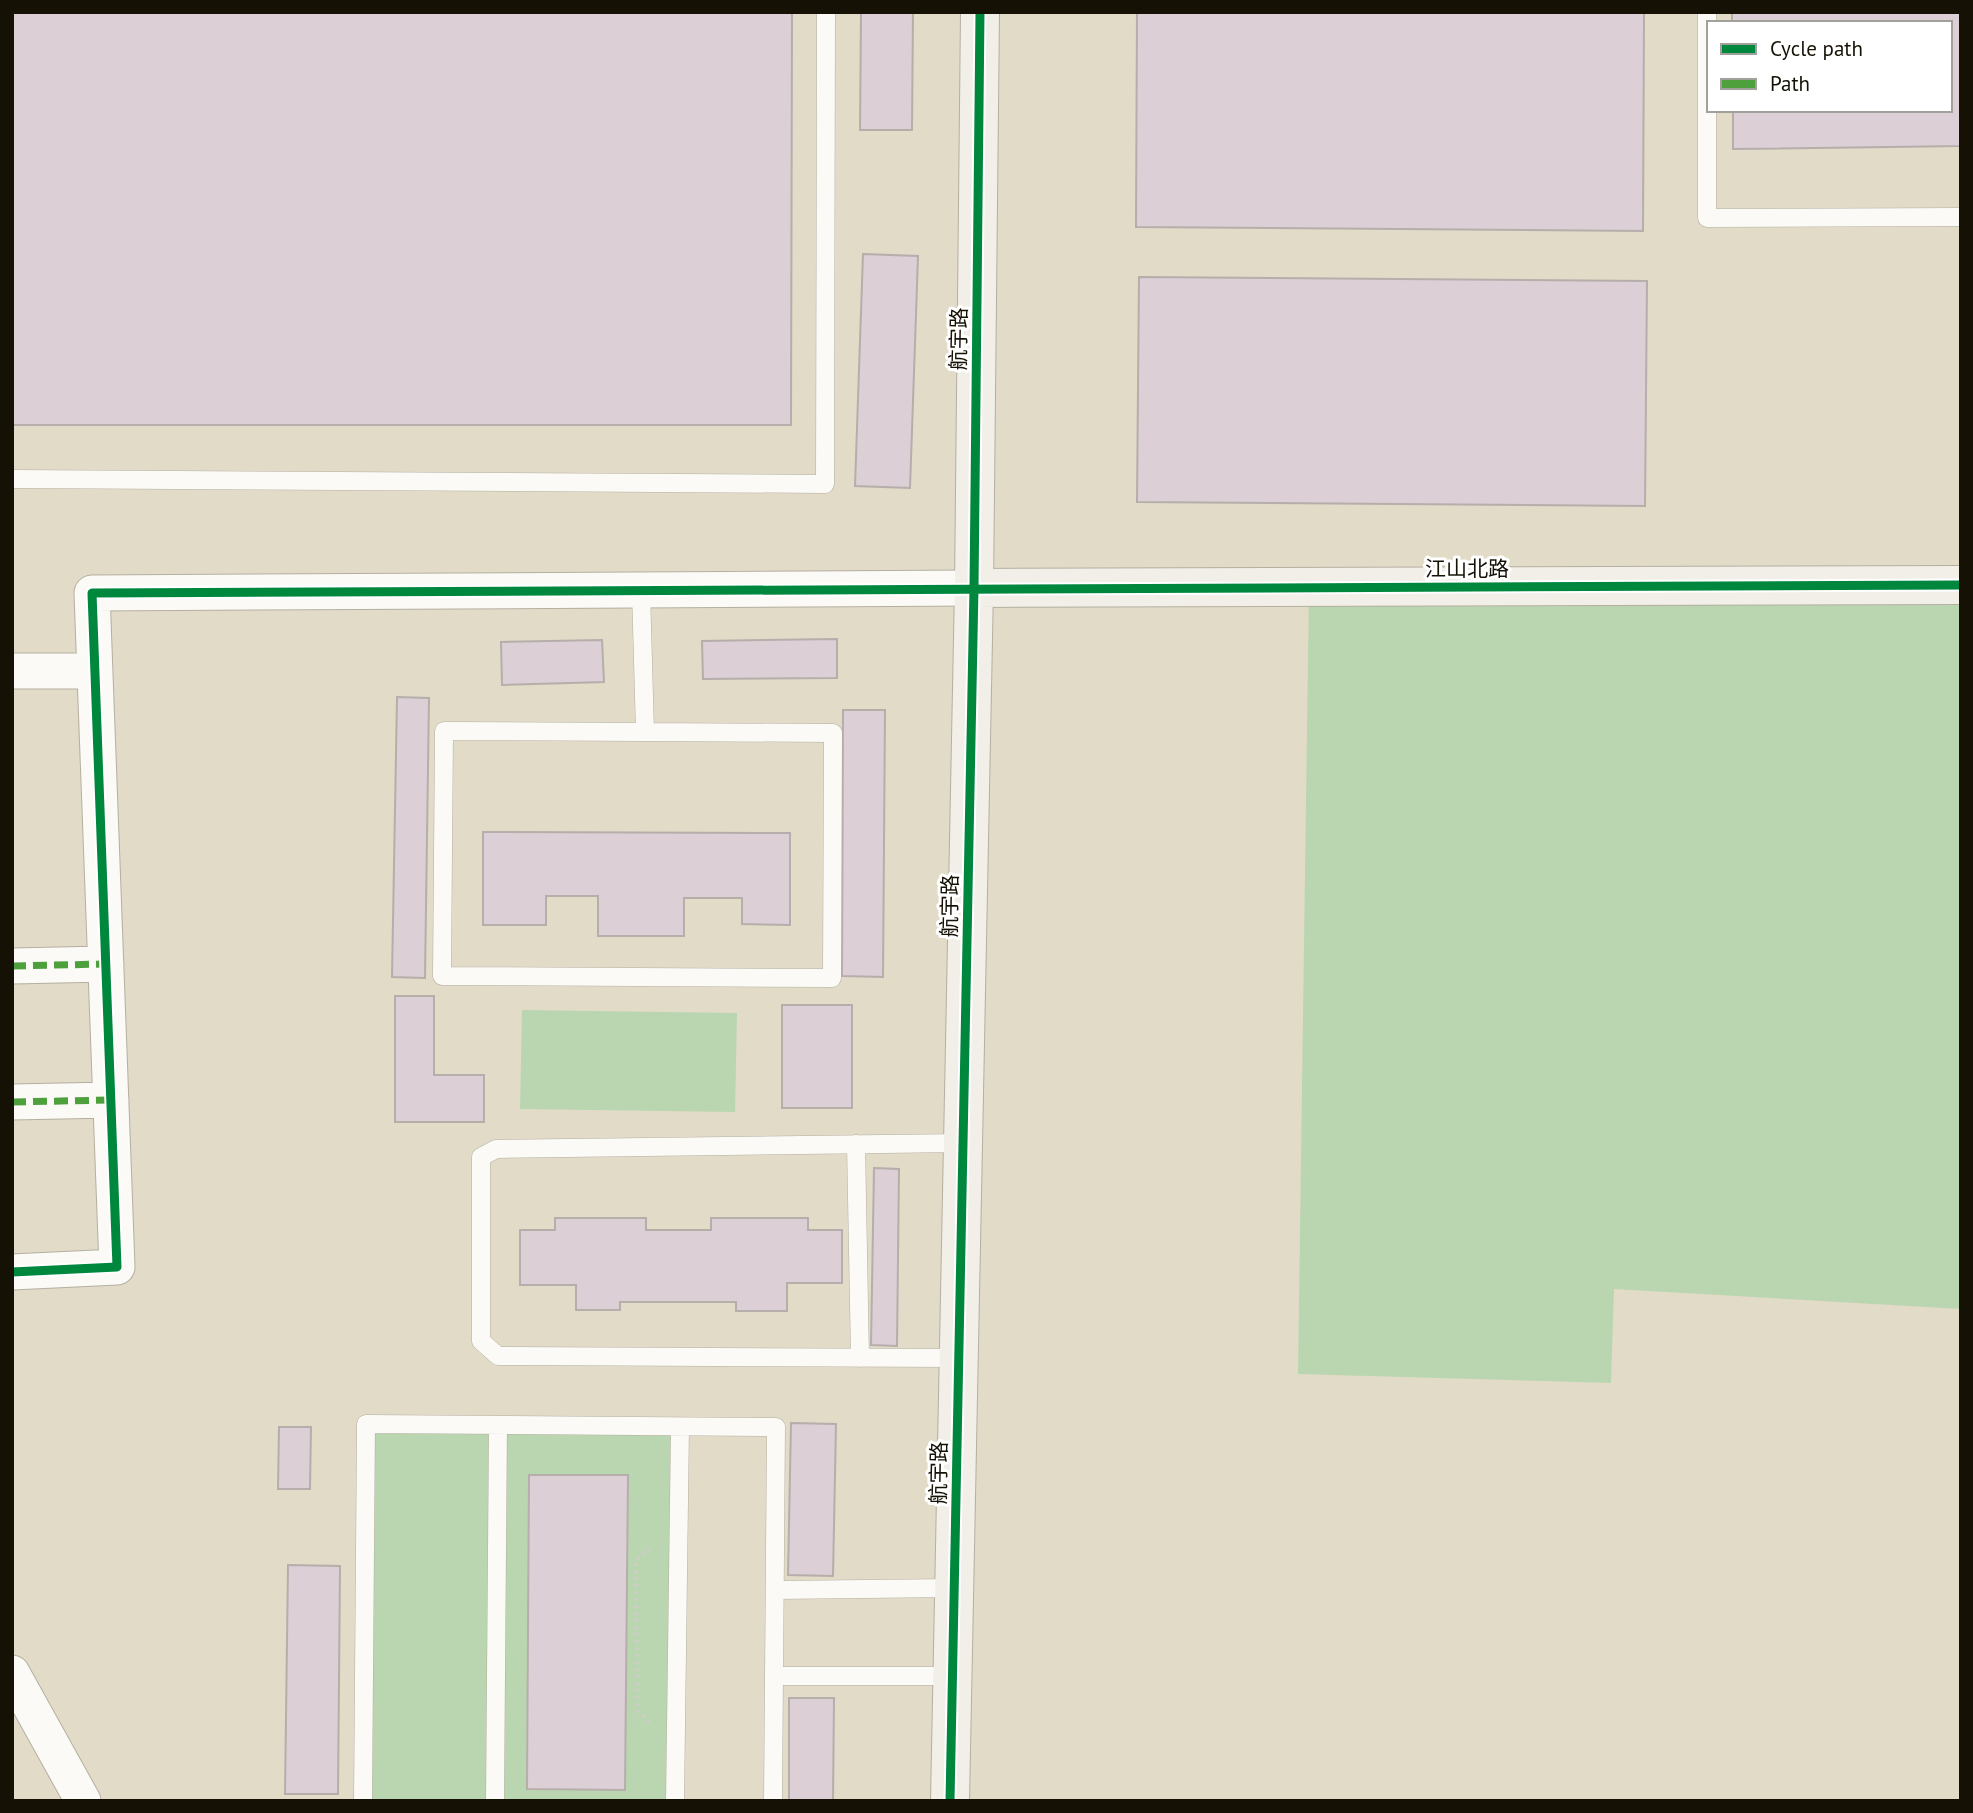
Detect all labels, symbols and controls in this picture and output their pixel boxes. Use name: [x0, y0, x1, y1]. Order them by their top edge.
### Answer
legend: [1707, 21, 1952, 112]
text: Cycle path: [1770, 35, 1863, 62]
text: Path: [1770, 70, 1810, 97]
street label: 航宇路: [944, 307, 973, 371]
street label: 江山北路: [1425, 555, 1509, 582]
street label: 航宇路: [935, 874, 964, 938]
street label: 航宇路: [924, 1441, 953, 1505]

